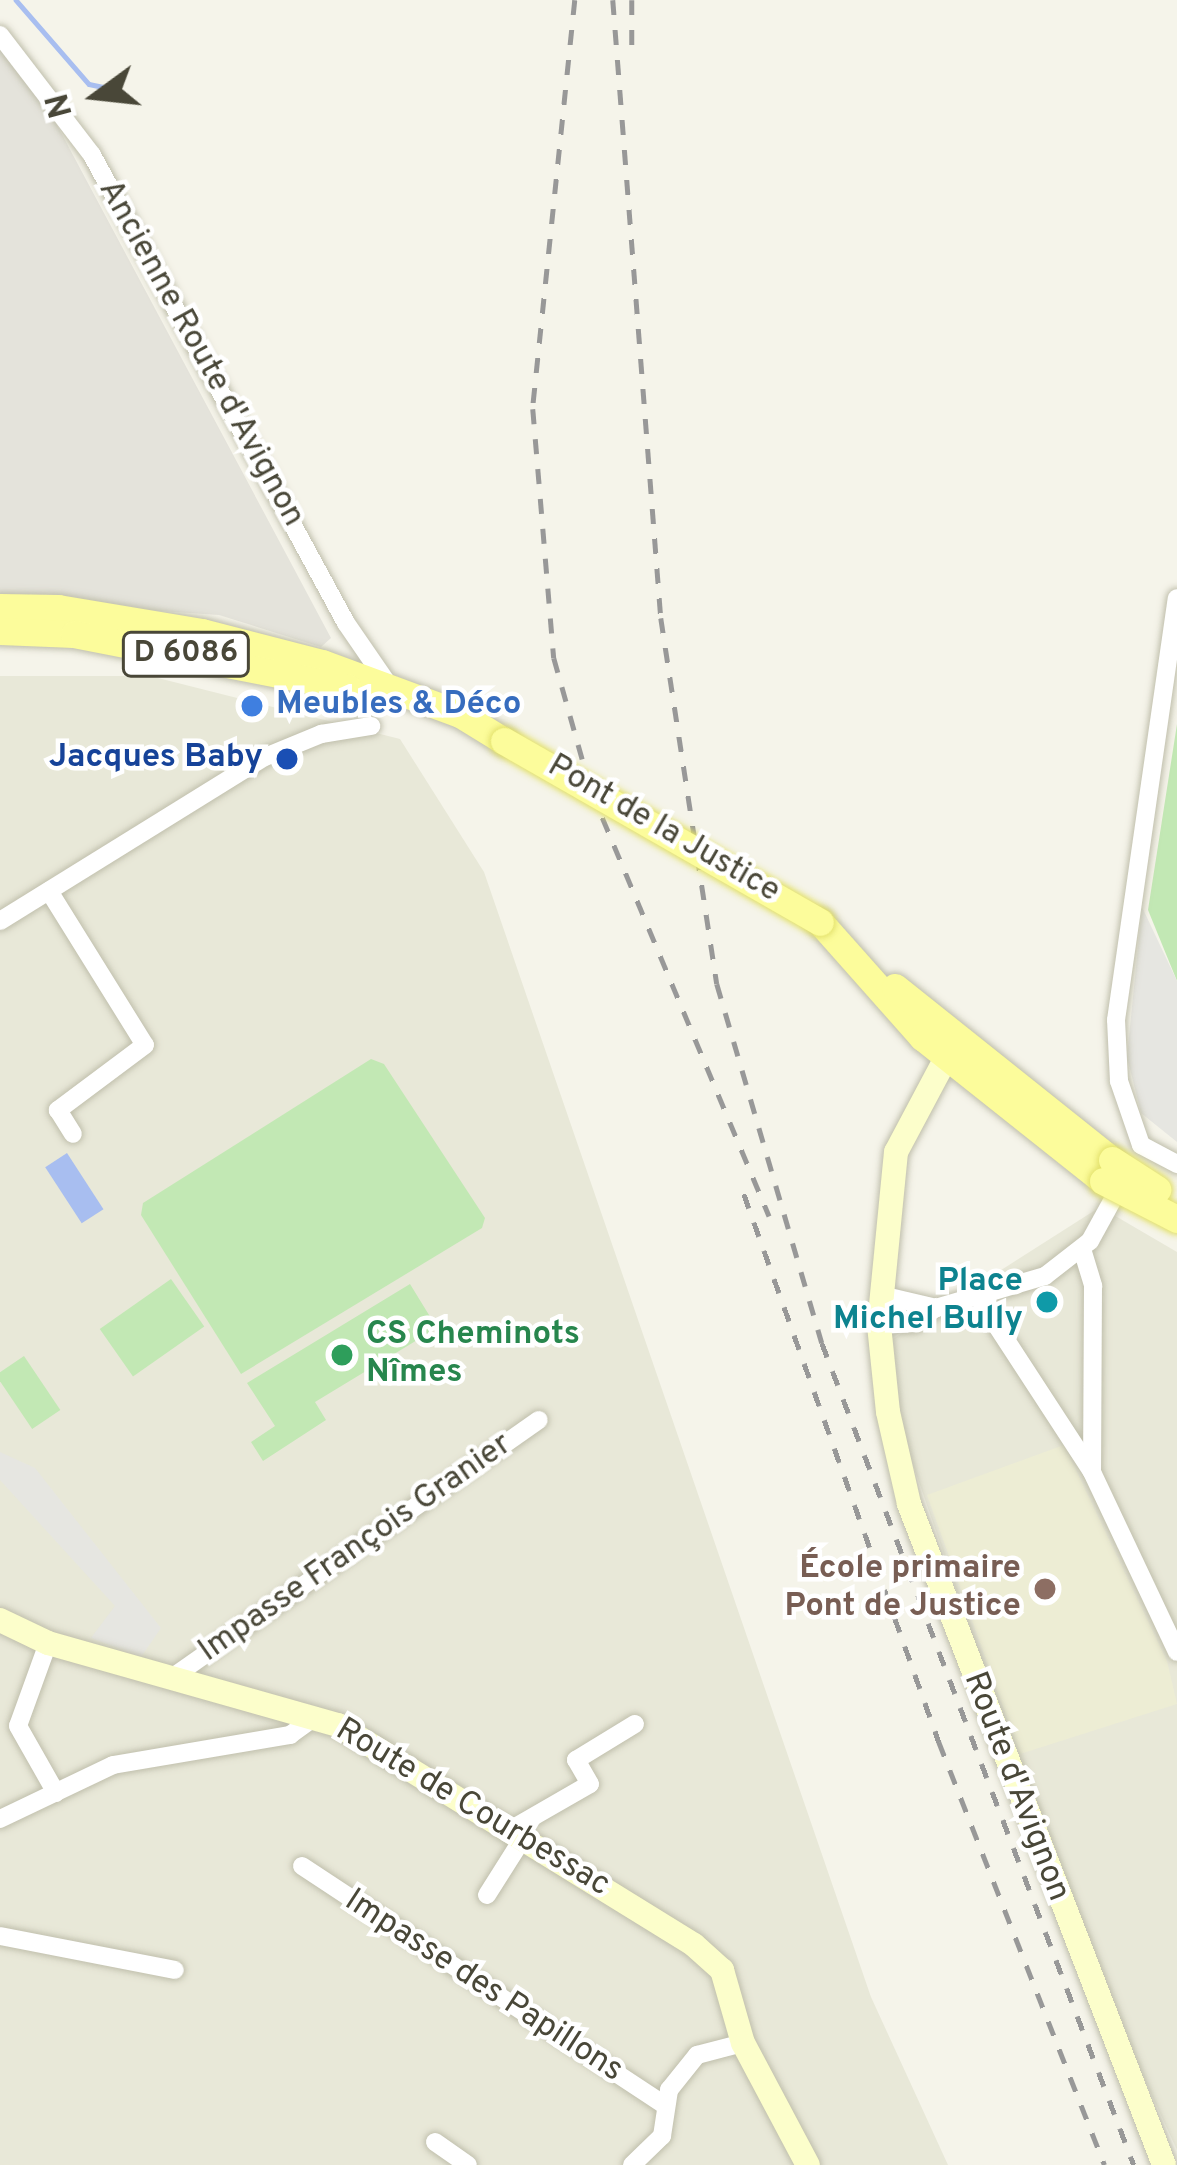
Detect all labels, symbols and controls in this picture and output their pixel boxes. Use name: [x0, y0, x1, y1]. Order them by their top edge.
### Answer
north arrow: [36, 36, 156, 156]
text: N: [38, 88, 85, 122]
street label: Ancienne Route d'Avignon: [88, 174, 312, 534]
road number: D 6086: [120, 630, 252, 678]
place label: Meubles & Déco: [276, 686, 521, 726]
marker: Meubles & Déco: [239, 693, 265, 719]
place label: Jacques Baby: [49, 739, 263, 779]
marker: Jacques Baby: [274, 746, 300, 772]
street label: Pont de la Justice: [540, 747, 786, 913]
place label: Place Michel Bully: [833, 1263, 1023, 1341]
marker: Place Michel Bully: [1034, 1289, 1060, 1315]
place label: CS Cheminots Nîmes: [366, 1316, 580, 1394]
marker: CS Cheminots Nîmes: [329, 1342, 355, 1368]
street label: Impasse François Granier: [192, 1426, 520, 1672]
place label: École primaire Pont de Justice: [785, 1550, 1021, 1628]
marker: École primaire Pont de Justice: [1032, 1576, 1058, 1602]
street label: Route d'Avignon: [953, 1667, 1077, 1907]
street label: Route de Courbessac: [328, 1711, 616, 1907]
street label: Impasse des Papillons: [336, 1882, 630, 2092]

